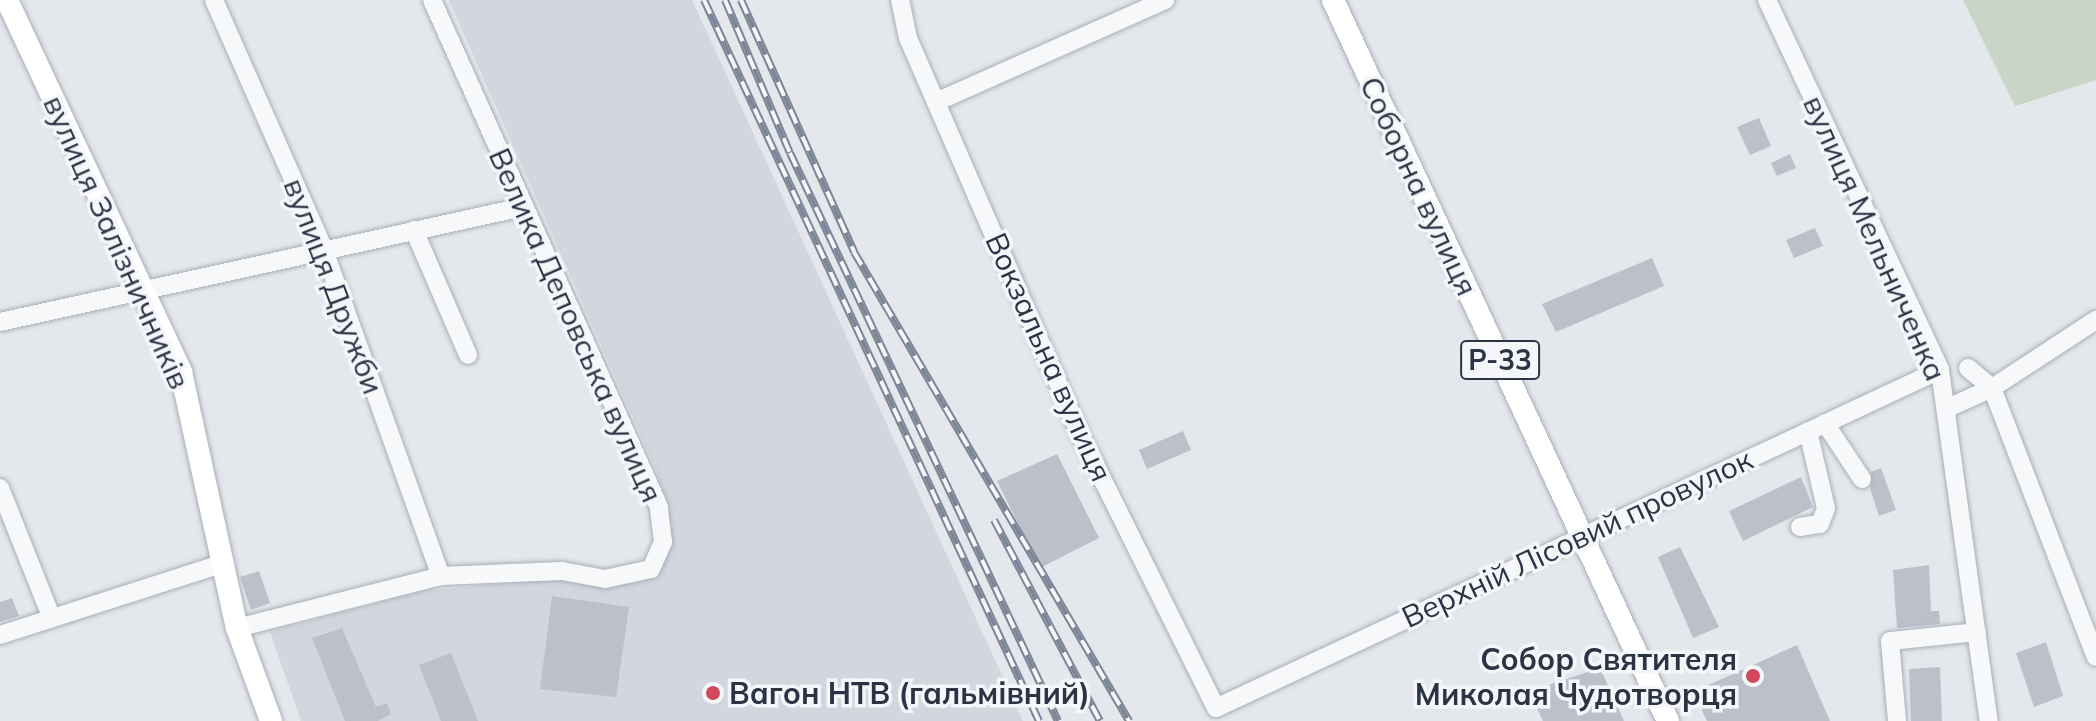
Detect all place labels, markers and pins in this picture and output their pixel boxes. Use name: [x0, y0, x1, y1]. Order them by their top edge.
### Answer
place label: Собор Святителя Миколая Чудотворця: [1415, 641, 1737, 712]
marker: Собор Святителя Миколая Чудотворця: [1744, 667, 1762, 685]
place label: Вагон НТВ (гальмівний): [729, 675, 1090, 711]
marker: Вагон НТВ (гальмівний): [704, 684, 722, 702]

